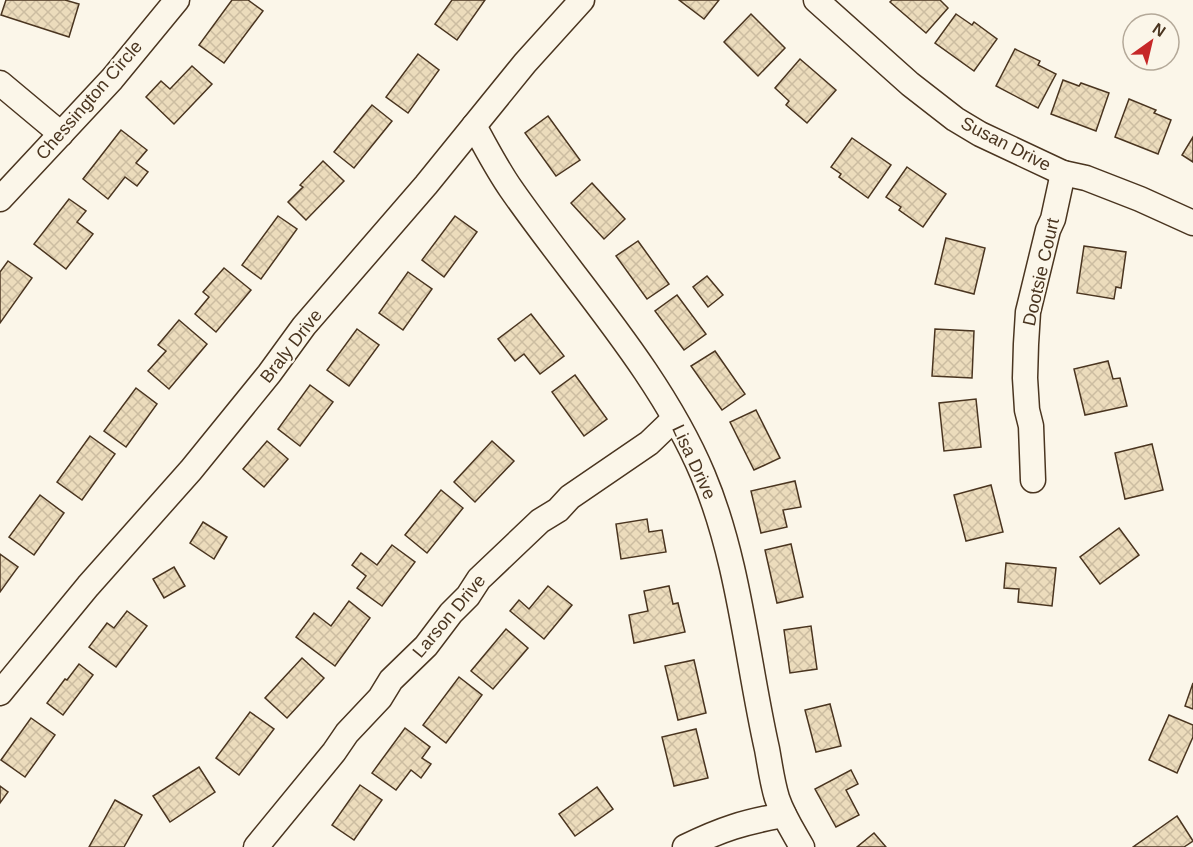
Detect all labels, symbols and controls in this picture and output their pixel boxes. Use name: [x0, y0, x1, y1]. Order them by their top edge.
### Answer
north arrow: [1121, 12, 1181, 72]
text: N: [1150, 20, 1169, 40]
street label: Chessington Circle: [32, 36, 146, 164]
street label: Susan Drive: [958, 113, 1054, 175]
street label: Dootsie Court: [1019, 216, 1063, 328]
street label: Braly Drive: [256, 305, 326, 387]
street label: Lisa Drive: [668, 422, 720, 502]
street label: Larson Drive: [409, 570, 489, 662]

